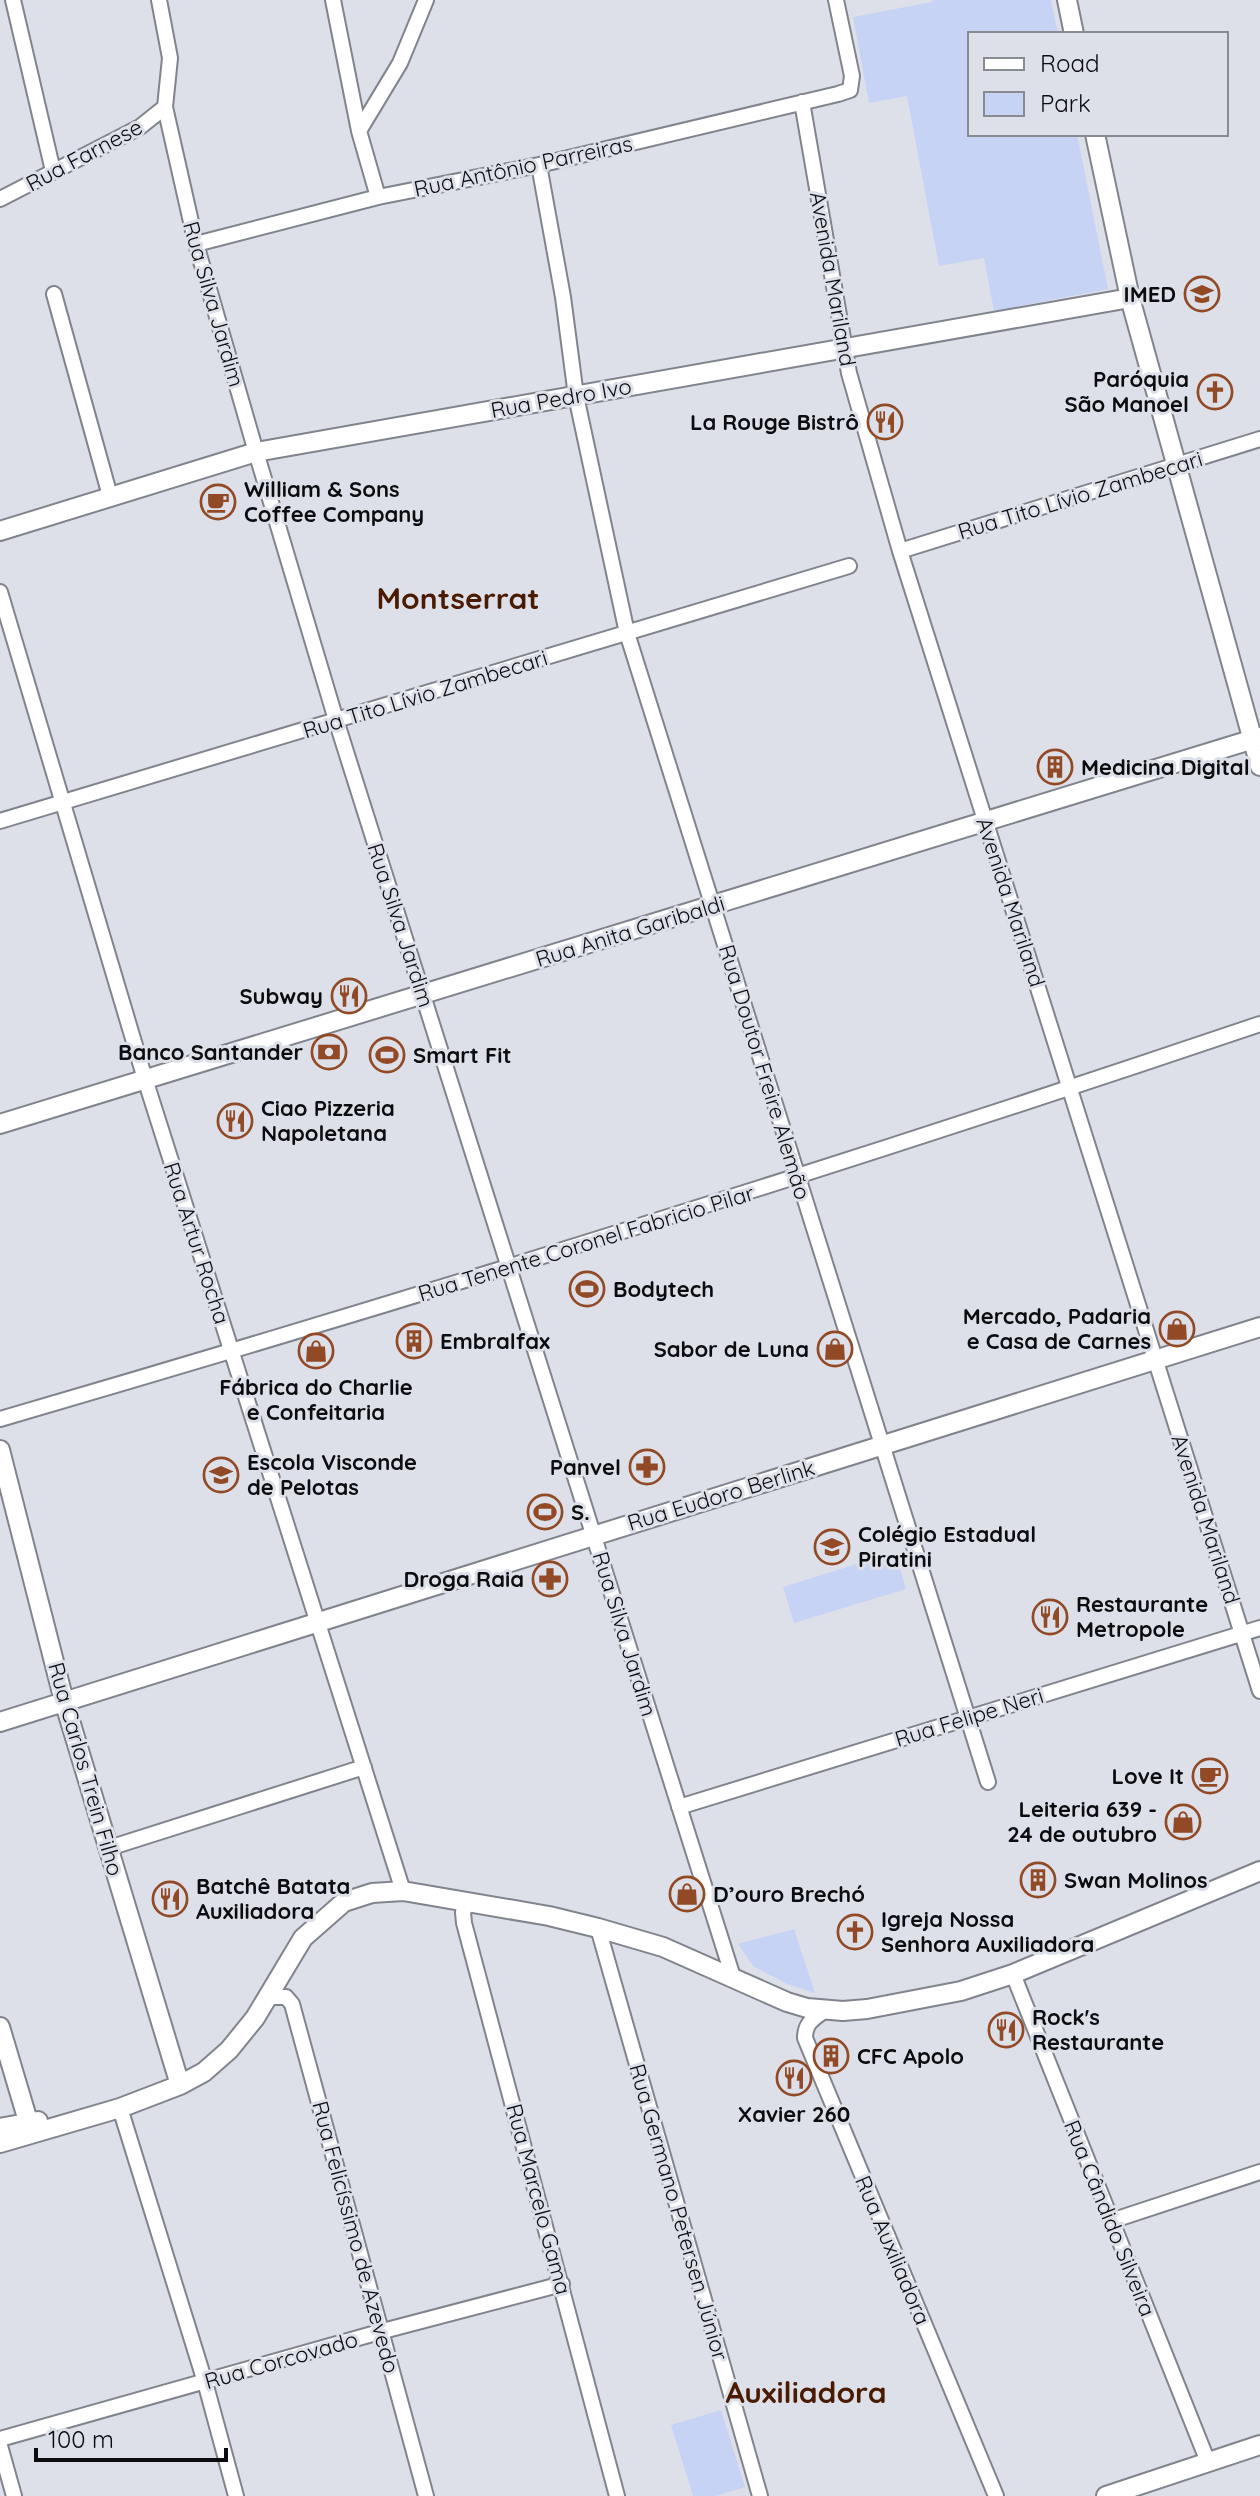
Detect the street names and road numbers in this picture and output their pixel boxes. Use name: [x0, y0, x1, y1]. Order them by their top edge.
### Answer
street label: Rua Farnese: [21, 113, 147, 197]
street label: Rua Antônio Parreiras: [411, 129, 635, 203]
street label: Avenida Mariland: [804, 189, 862, 369]
street label: Rua Silva Jardim: [177, 218, 251, 390]
street label: Rua Pedro Ivo: [488, 372, 634, 424]
street label: Rua Tito Lívio Zambecari: [954, 444, 1206, 546]
street label: Rua Tito Lívio Zambecari: [299, 643, 551, 745]
street label: Avenida Mariland: [970, 814, 1052, 990]
street label: Rua Silva Jardim: [361, 839, 441, 1011]
street label: Rua Anita Garibaldi: [532, 889, 728, 973]
street label: Rua Doutor Freire Alemão: [713, 941, 817, 1203]
street label: Rua Artur Rocha: [158, 1158, 236, 1328]
street label: Rua Tenente Coronel Fabricio Pilar: [414, 1178, 758, 1308]
street label: Avenida Mariland: [1165, 1431, 1247, 1607]
street label: Rua Eudoro Berlink: [624, 1453, 818, 1537]
street label: Rua Silva Jardim: [587, 1548, 663, 1720]
street label: Rua Carlos Trein Filho: [42, 1659, 130, 1879]
street label: Rua Felipe Neri: [891, 1681, 1047, 1753]
street label: Rua Germano Petersen Júnior: [623, 2060, 735, 2364]
street label: Rua Felicíssimo de Azevedo: [306, 2098, 406, 2376]
street label: Rua Marcelo Gama: [500, 2101, 578, 2297]
street label: Rua Cândido Silveira: [1058, 2116, 1162, 2320]
street label: Rua Auxiliadora: [849, 2171, 937, 2329]
street label: Rua Corcovado: [201, 2325, 361, 2395]

